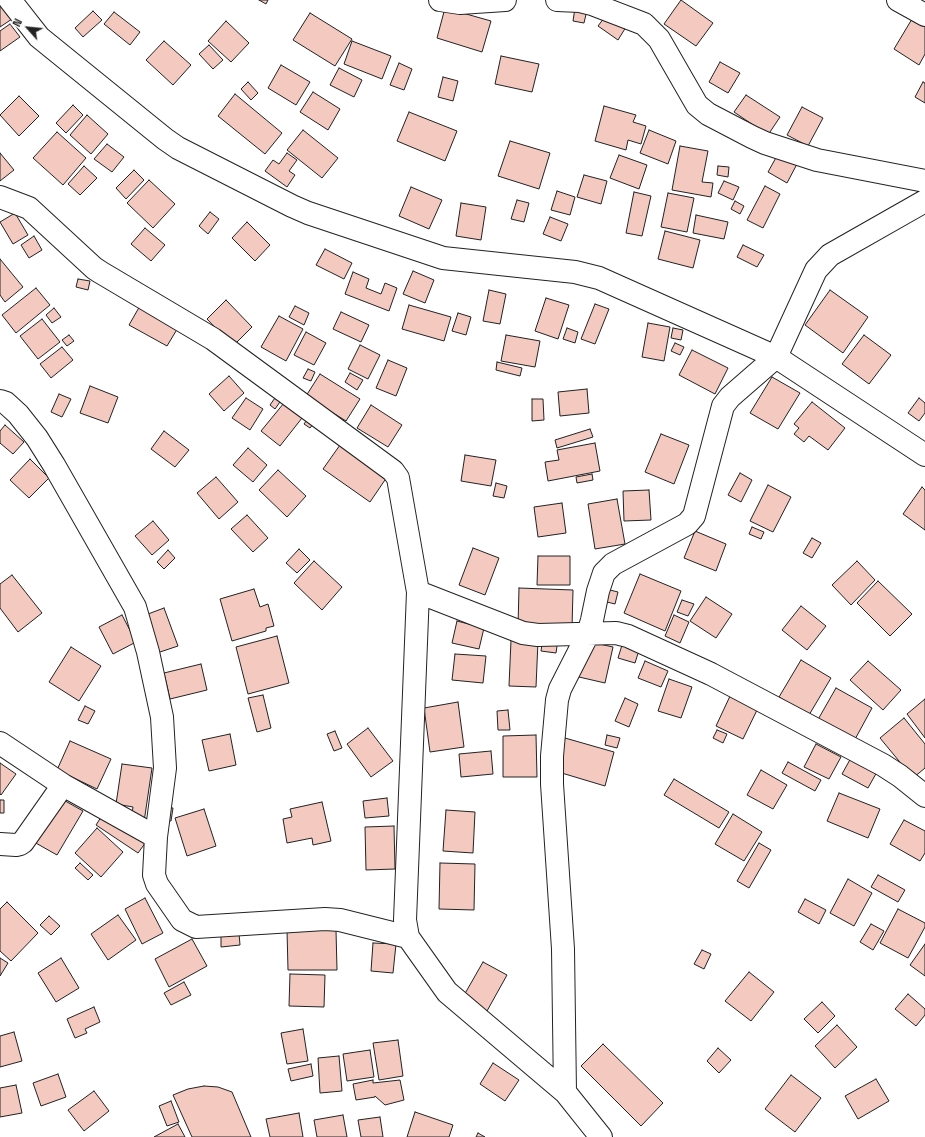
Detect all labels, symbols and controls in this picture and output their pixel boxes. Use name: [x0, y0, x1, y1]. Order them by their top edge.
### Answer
north arrow: [8, 8, 48, 48]
text: N: [9, 16, 25, 29]

